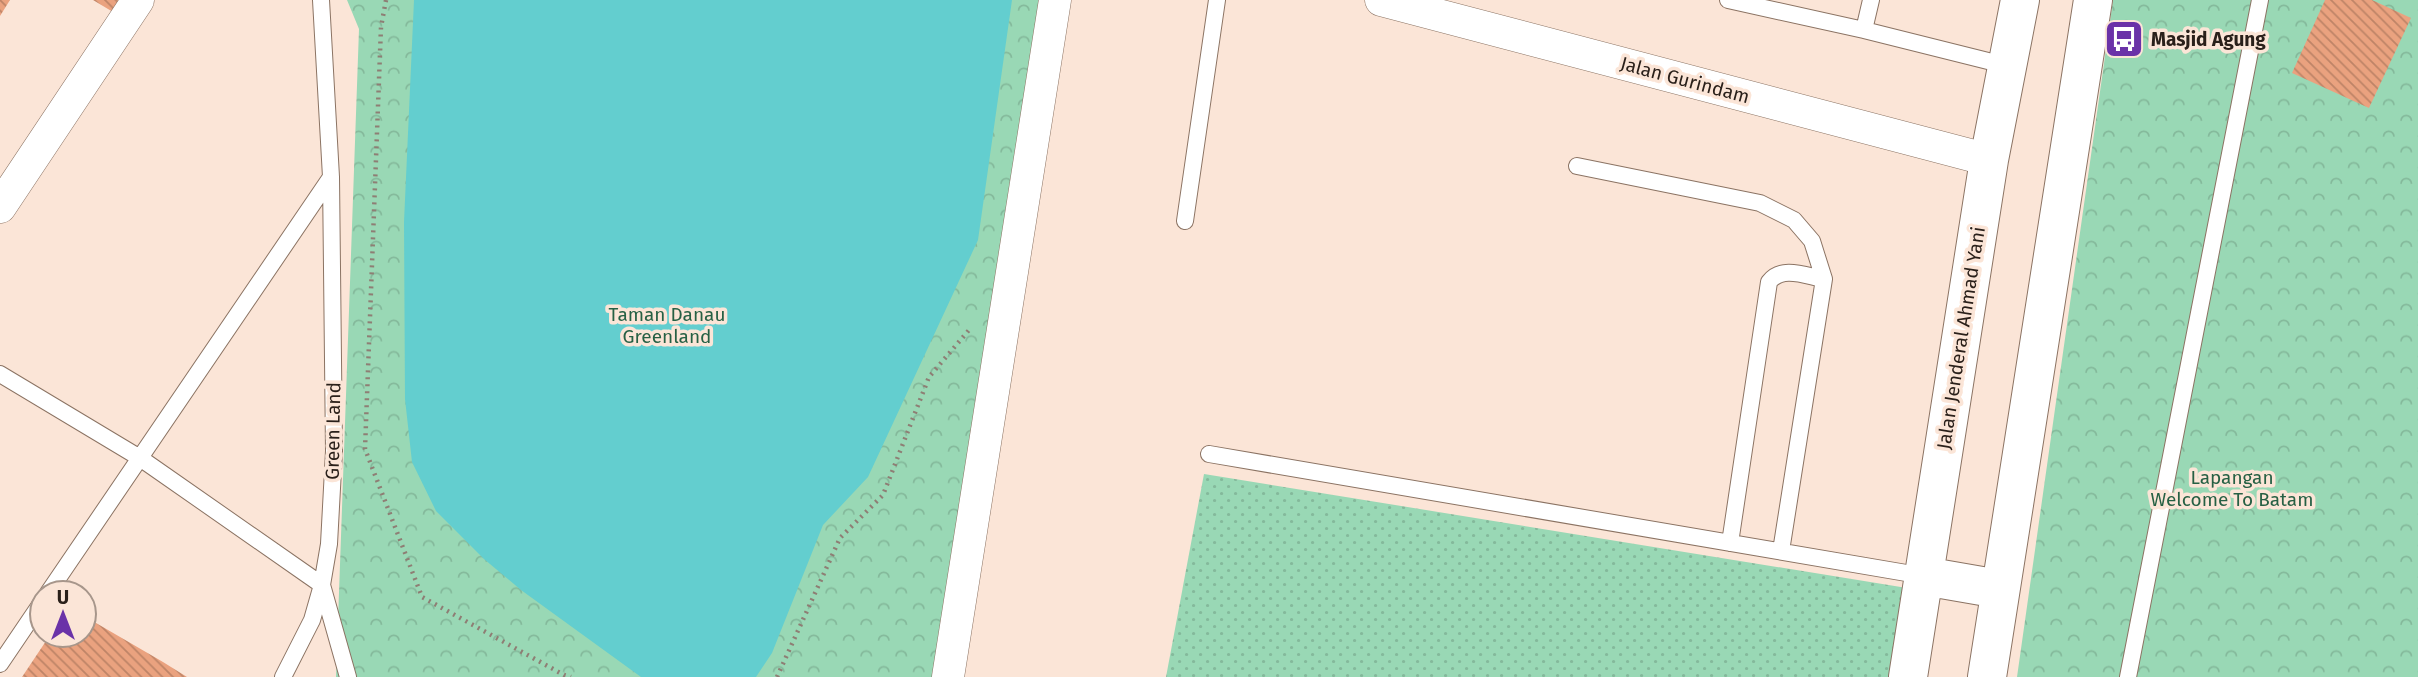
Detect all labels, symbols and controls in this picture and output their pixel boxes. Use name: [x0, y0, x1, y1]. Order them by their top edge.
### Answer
bus stop icon: Masjid Agung: [2103, 18, 2145, 60]
place label: Masjid Agung: [2151, 28, 2266, 51]
street label: Jalan Gurindam: [1618, 52, 1752, 108]
street label: Jalan Jenderal Ahmad Yani: [1932, 225, 1990, 451]
park label: Taman Danau Greenland: [609, 303, 725, 348]
street label: Green Land: [321, 382, 345, 480]
park label: Lapangan Welcome To Batam: [2151, 466, 2313, 511]
north arrow: [28, 579, 98, 649]
text: U: [57, 586, 69, 609]

